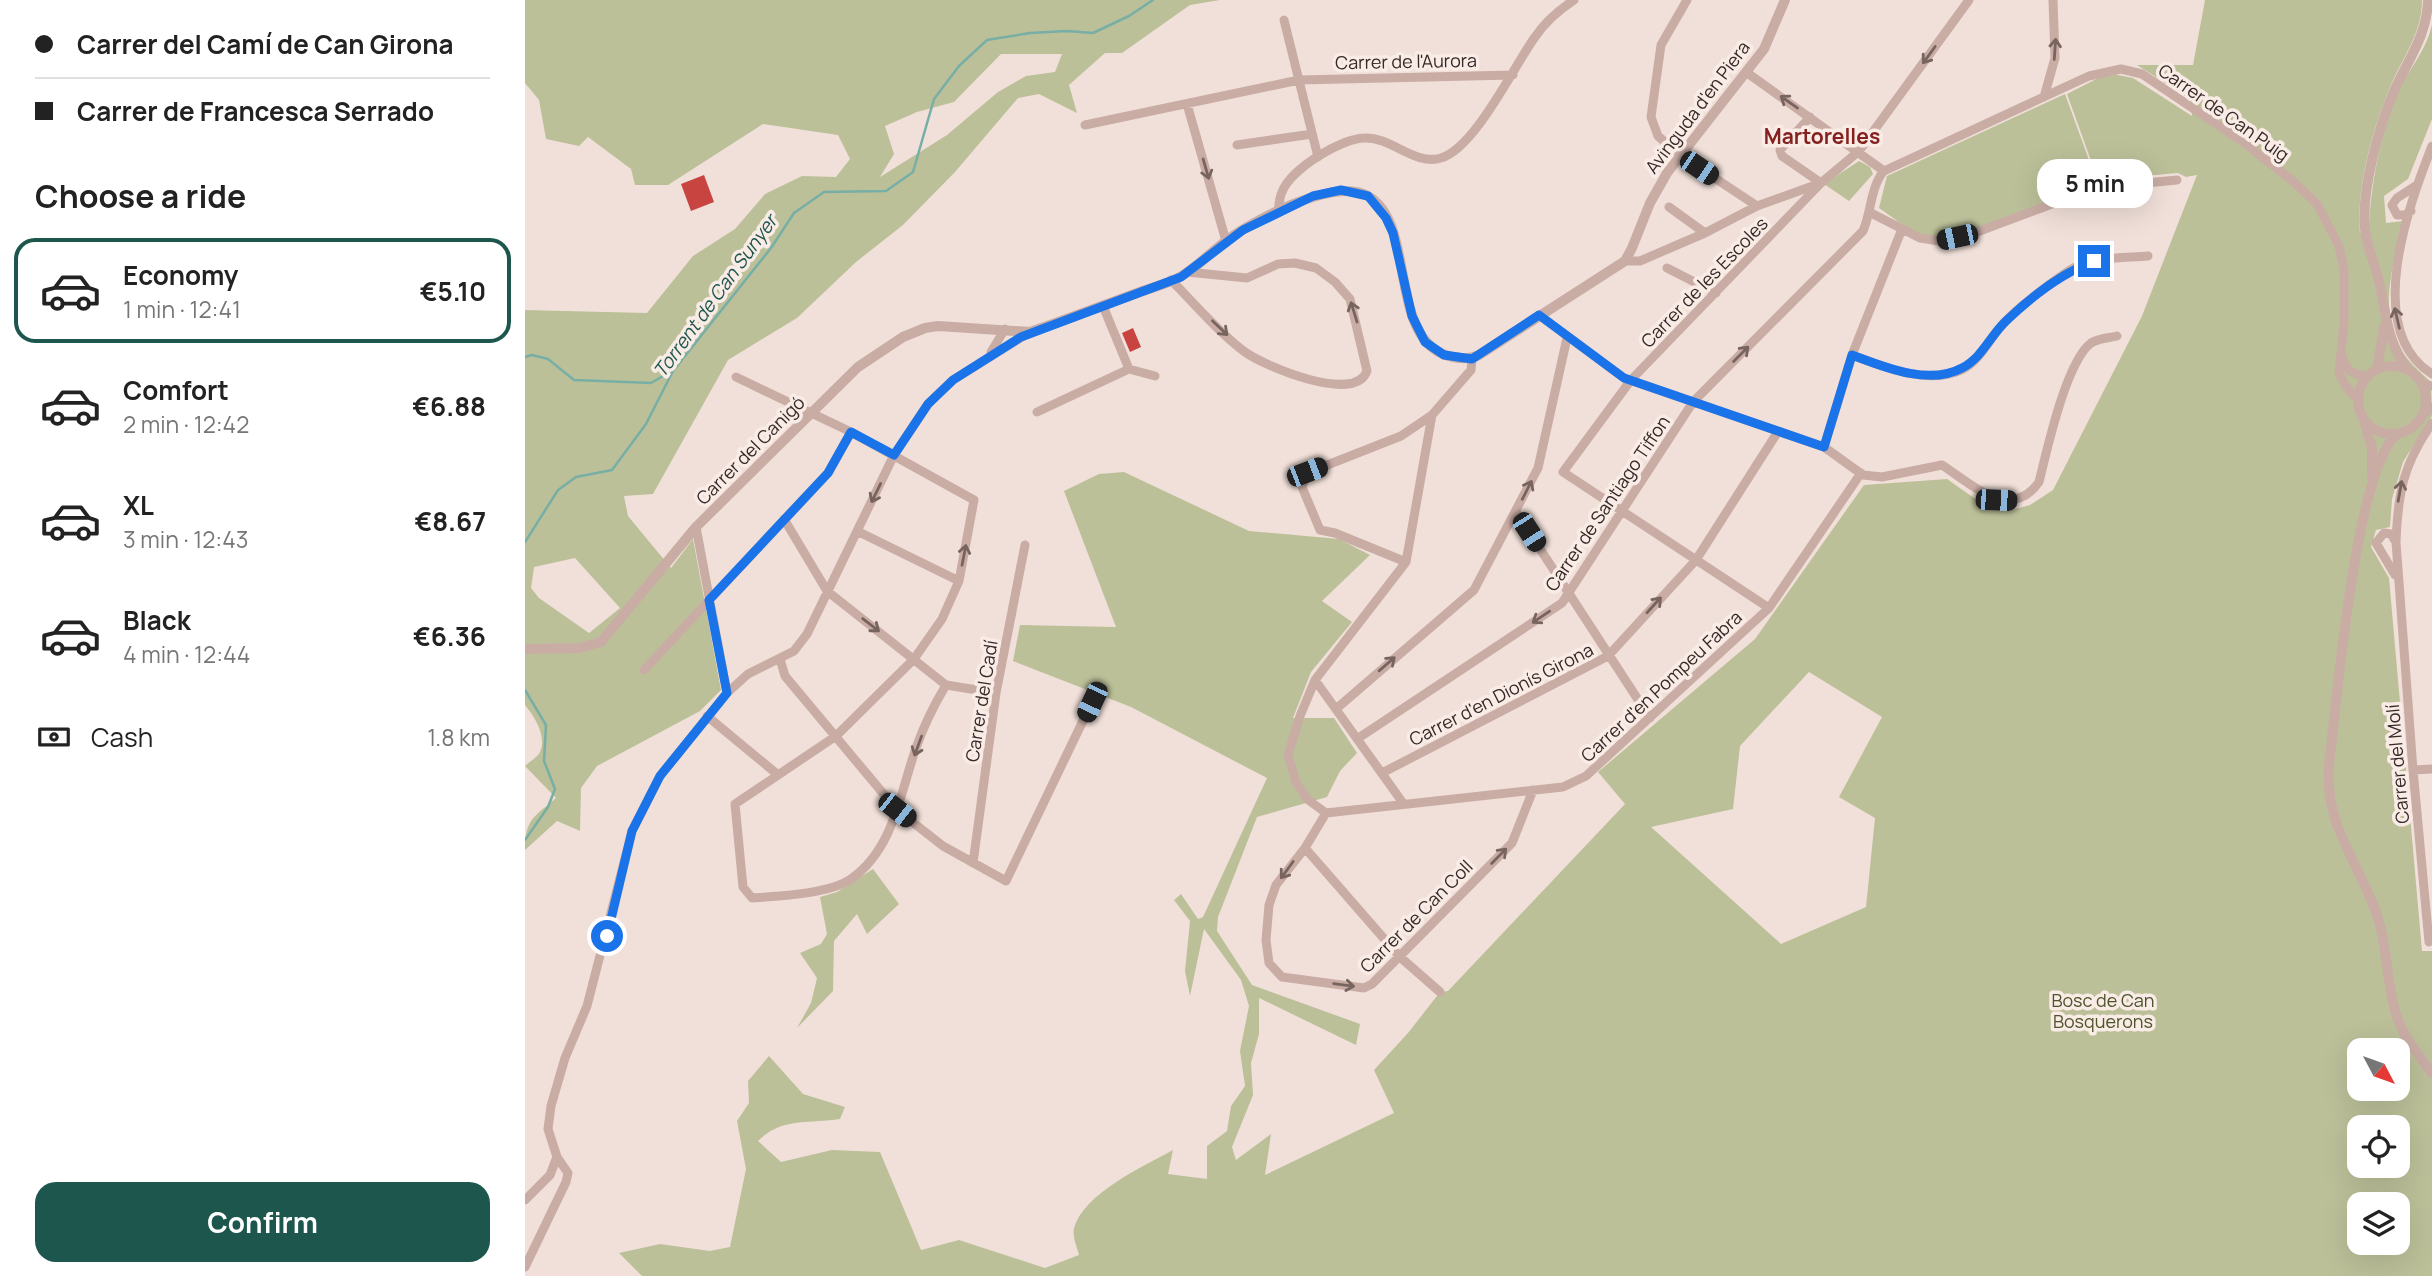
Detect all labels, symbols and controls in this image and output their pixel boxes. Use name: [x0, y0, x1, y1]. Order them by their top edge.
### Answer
text: Carrer del Camí de Can Girona: [77, 26, 453, 62]
street label: Avinguda d'en Piera: [1639, 36, 1755, 178]
one-way arrow: [2049, 38, 2062, 61]
one-way arrow: [1921, 45, 1936, 64]
street label: Carrer de l'Aurora: [1335, 48, 1477, 74]
street label: Carrer de Can Puig: [2154, 58, 2294, 166]
text: Carrer de Francesca Serrado: [77, 93, 434, 129]
one-way arrow: [1780, 95, 1799, 109]
district label: Martorelles: [1764, 122, 1880, 150]
car: [1676, 148, 1723, 188]
one-way arrow: [1200, 158, 1213, 180]
callout: 5 min: [2036, 160, 2152, 208]
text: 5 min: [2065, 167, 2125, 199]
text: Choose a ride: [35, 174, 246, 218]
water label: Torrent de Can Sunyer: [647, 208, 784, 383]
street label: Carrer de les Escoles: [1635, 211, 1773, 353]
car: [1935, 222, 1980, 252]
route end: [2078, 245, 2110, 277]
text: Economy: [123, 257, 238, 293]
icon: car: [39, 259, 102, 322]
text: €5.10: [420, 273, 486, 309]
text: 1 min · 12:41: [123, 293, 241, 325]
one-way arrow: [1347, 301, 1360, 323]
one-way arrow: [2389, 307, 2403, 330]
one-way arrow: [1211, 319, 1228, 336]
one-way arrow: [1732, 346, 1749, 363]
text: Comfort: [123, 372, 229, 408]
icon: car: [39, 374, 102, 437]
text: €6.88: [412, 388, 486, 424]
street label: Carrer del Canigó: [690, 390, 810, 510]
text: 2 min · 12:42: [123, 408, 249, 440]
street label: Carrer de Santiago Tiffon: [1539, 410, 1675, 596]
car: [1284, 455, 1331, 489]
one-way arrow: [1520, 480, 1534, 501]
one-way arrow: [2394, 480, 2408, 503]
one-way arrow: [868, 482, 882, 503]
text: XL: [123, 487, 154, 523]
icon: car: [39, 489, 102, 552]
car: [1975, 489, 2018, 511]
text: €8.67: [414, 503, 486, 539]
car: [1509, 509, 1550, 555]
text: 3 min · 12:43: [123, 523, 249, 555]
one-way arrow: [958, 544, 971, 567]
one-way arrow: [1646, 597, 1663, 614]
text: Black: [123, 602, 191, 638]
icon: car: [39, 604, 102, 667]
street label: Carrer d'en Pompeu Fabra: [1575, 605, 1747, 767]
one-way arrow: [1532, 610, 1552, 624]
text: €6.36: [413, 618, 486, 654]
one-way arrow: [861, 618, 879, 633]
street label: Carrer d'en Dionís Girona: [1405, 637, 1597, 751]
text: 4 min · 12:44: [123, 638, 250, 670]
street label: Carrer del Cadí: [960, 638, 1002, 764]
one-way arrow: [1378, 656, 1396, 672]
car: [1074, 679, 1111, 725]
street label: Carrer del Molí: [2380, 703, 2414, 825]
icon: cash: [35, 718, 73, 756]
text: Cash: [91, 719, 153, 755]
text: 1.8 km: [427, 721, 490, 753]
one-way arrow: [910, 734, 923, 756]
car: [874, 789, 921, 831]
one-way arrow: [1491, 847, 1508, 864]
street label: Carrer de Can Coll: [1354, 854, 1478, 978]
one-way arrow: [1280, 860, 1295, 879]
route start: [591, 920, 623, 952]
one-way arrow: [1332, 979, 1355, 992]
park label: Bosc de Can Bosquerons: [2052, 988, 2154, 1033]
north arrow: [2347, 1038, 2410, 1101]
map controls: [2347, 1038, 2410, 1255]
button: locate: [2347, 1115, 2410, 1178]
button: Confirm: [35, 1182, 490, 1262]
button: layers: [2347, 1192, 2410, 1255]

